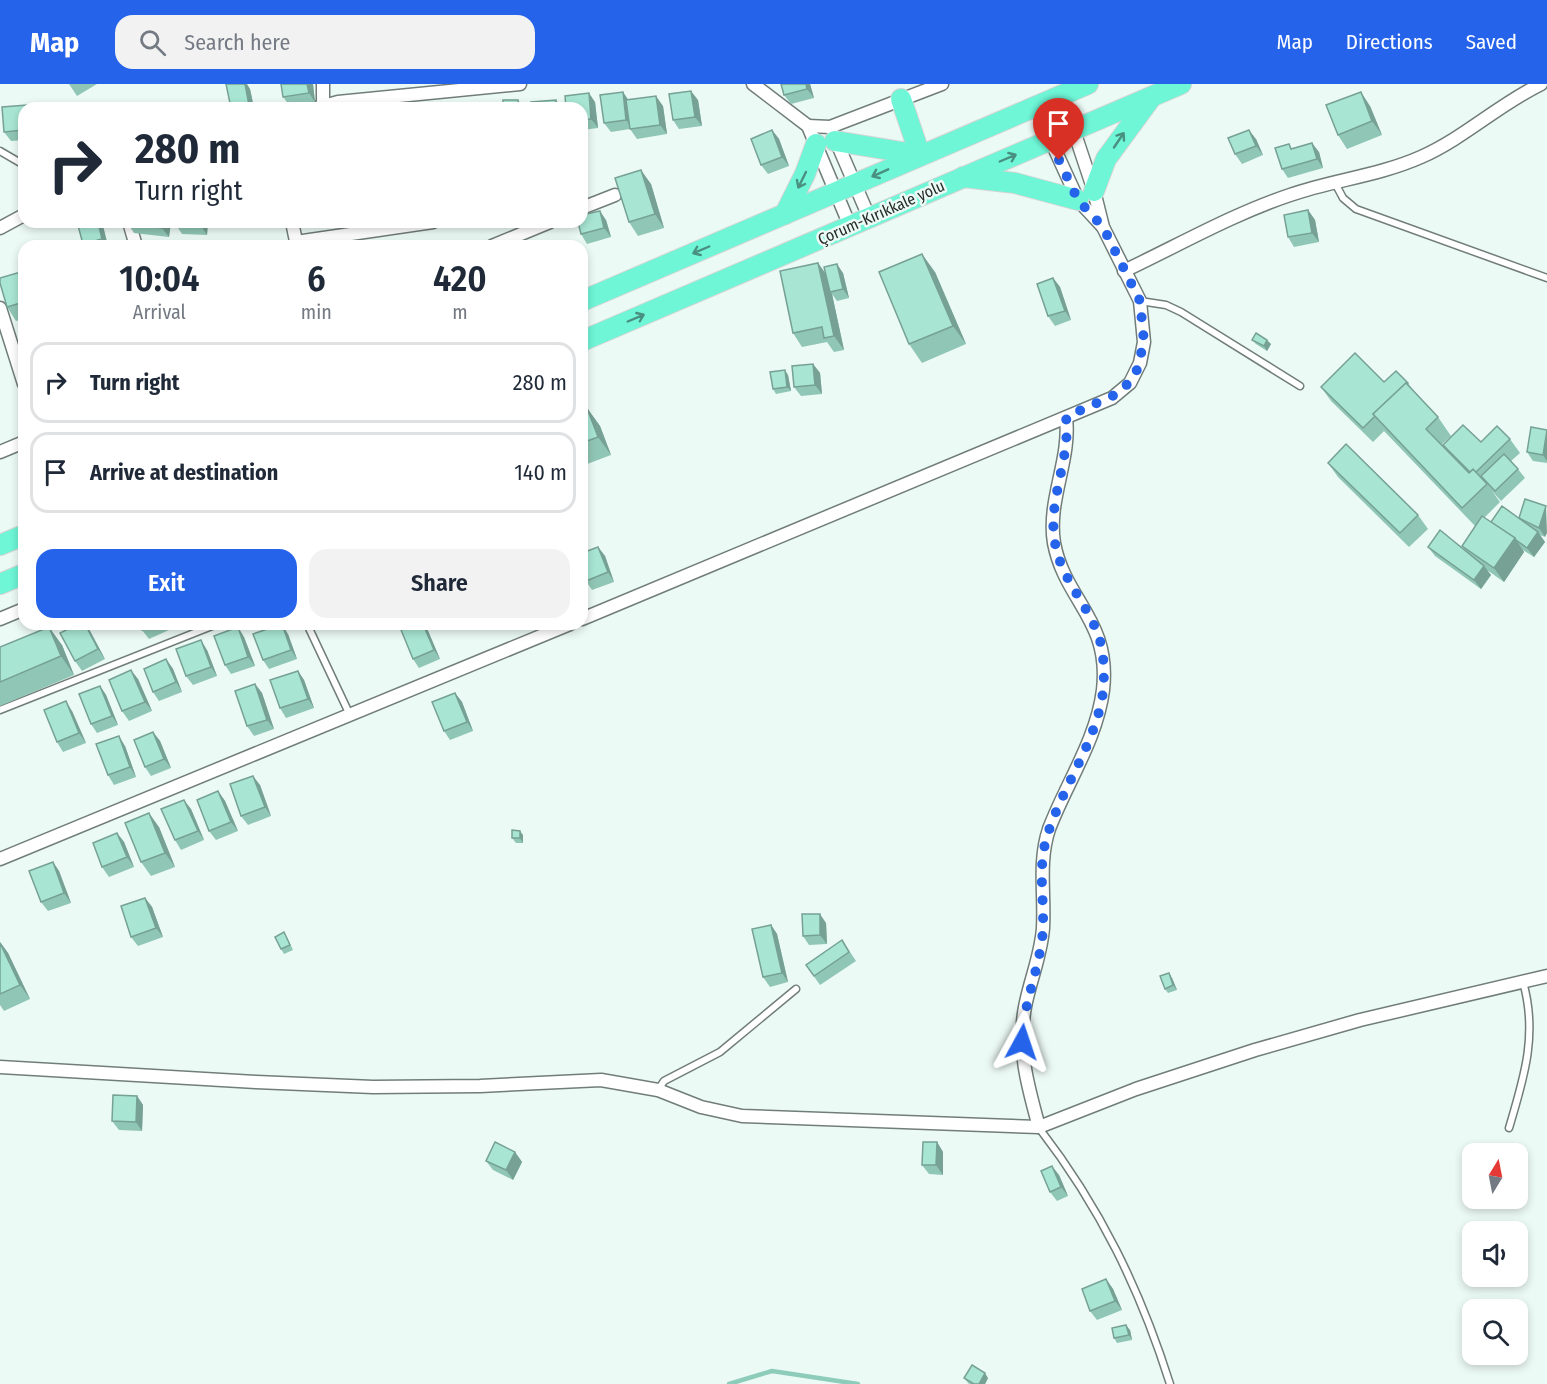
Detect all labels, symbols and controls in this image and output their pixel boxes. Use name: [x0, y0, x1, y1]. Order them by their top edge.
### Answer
search box: [115, 15, 535, 69]
text: Map: [30, 26, 79, 59]
icon: search: [136, 26, 169, 59]
text: Search here: [184, 29, 290, 56]
text: Map: [1276, 29, 1313, 55]
text: Directions: [1346, 29, 1433, 55]
text: Saved: [1466, 29, 1517, 55]
pin: [1033, 98, 1084, 160]
icon: arrive: [1042, 107, 1075, 140]
text: 280 m: [135, 124, 240, 174]
icon: right: [36, 126, 114, 204]
one-way arrow: [1113, 133, 1125, 149]
one-way arrow: [998, 152, 1017, 163]
one-way arrow: [871, 167, 889, 179]
one-way arrow: [796, 170, 808, 188]
text: Turn right: [135, 175, 243, 207]
street label: Çorum-Kırıkkale yolu: [815, 176, 948, 250]
one-way arrow: [692, 245, 710, 256]
text: 10:04: [119, 257, 199, 301]
text: 6: [307, 257, 326, 301]
text: 420: [433, 257, 487, 301]
text: Arrival: [133, 300, 186, 324]
text: min: [301, 300, 332, 324]
text: m: [452, 300, 468, 324]
one-way arrow: [626, 312, 644, 323]
icon: right: [39, 366, 72, 399]
text: Turn right: [90, 369, 179, 396]
text: 280 m: [513, 369, 567, 396]
icon: arrive: [39, 456, 72, 489]
text: Arrive at destination: [90, 459, 278, 486]
text: 140 m: [514, 459, 567, 486]
button: Exit: [36, 549, 297, 618]
button: Share: [309, 549, 570, 618]
position arrow: [990, 1010, 1054, 1074]
north arrow: [1462, 1143, 1528, 1209]
map controls: [1462, 1143, 1528, 1365]
button: sound: [1462, 1221, 1528, 1287]
button: search: [1462, 1299, 1528, 1365]

